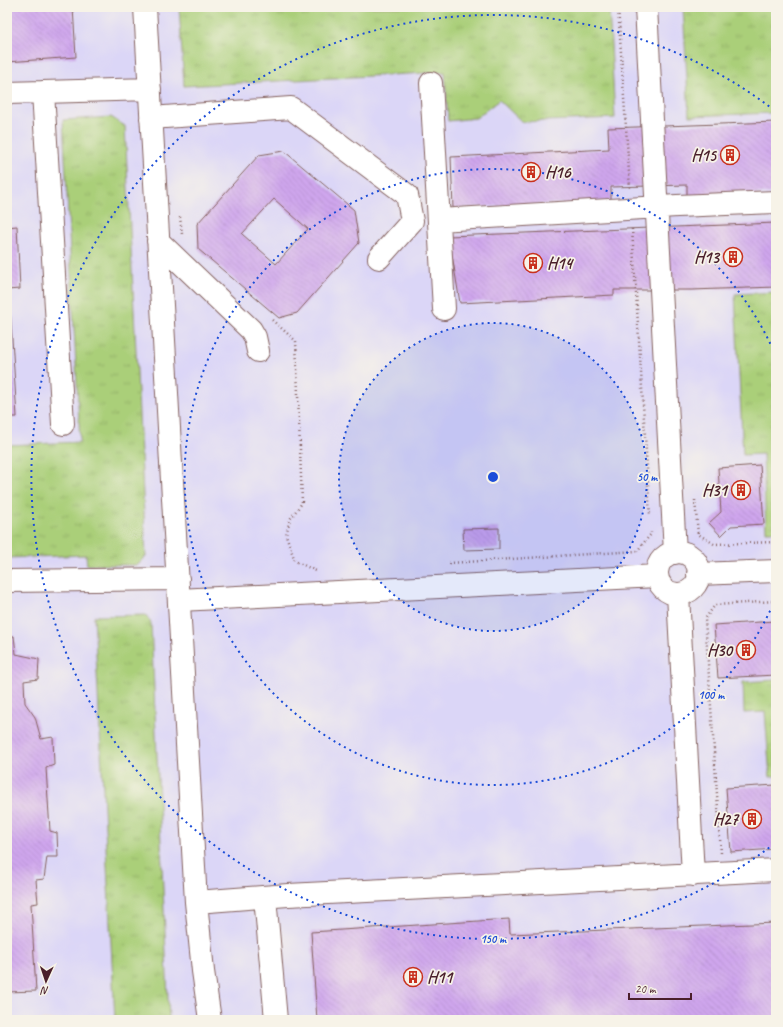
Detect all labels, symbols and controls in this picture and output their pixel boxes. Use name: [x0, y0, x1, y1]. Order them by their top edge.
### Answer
building icon: H15: [719, 144, 741, 166]
place label: H15: [691, 145, 718, 166]
building icon: H16: [520, 161, 542, 183]
place label: H16: [545, 162, 571, 183]
building icon: H13: [722, 246, 744, 268]
place label: H13: [694, 247, 720, 268]
building icon: H14: [522, 252, 544, 274]
place label: H14: [547, 253, 574, 274]
text: 50 m: [637, 469, 658, 485]
centre of rings: [486, 470, 500, 484]
building icon: H31: [730, 479, 752, 501]
place label: H31: [702, 480, 729, 501]
building icon: H30: [735, 639, 757, 661]
place label: H30: [707, 640, 734, 661]
text: 100 m: [698, 687, 725, 703]
building icon: H27: [741, 808, 763, 830]
place label: H27: [713, 809, 740, 830]
text: 150 m: [480, 931, 507, 947]
north arrow: [26, 961, 66, 1001]
building icon: H11: [402, 966, 424, 988]
place label: H11: [427, 967, 454, 988]
scale bar: [629, 975, 691, 1001]
text: 20 m: [635, 981, 657, 997]
text: N: [40, 984, 49, 998]

